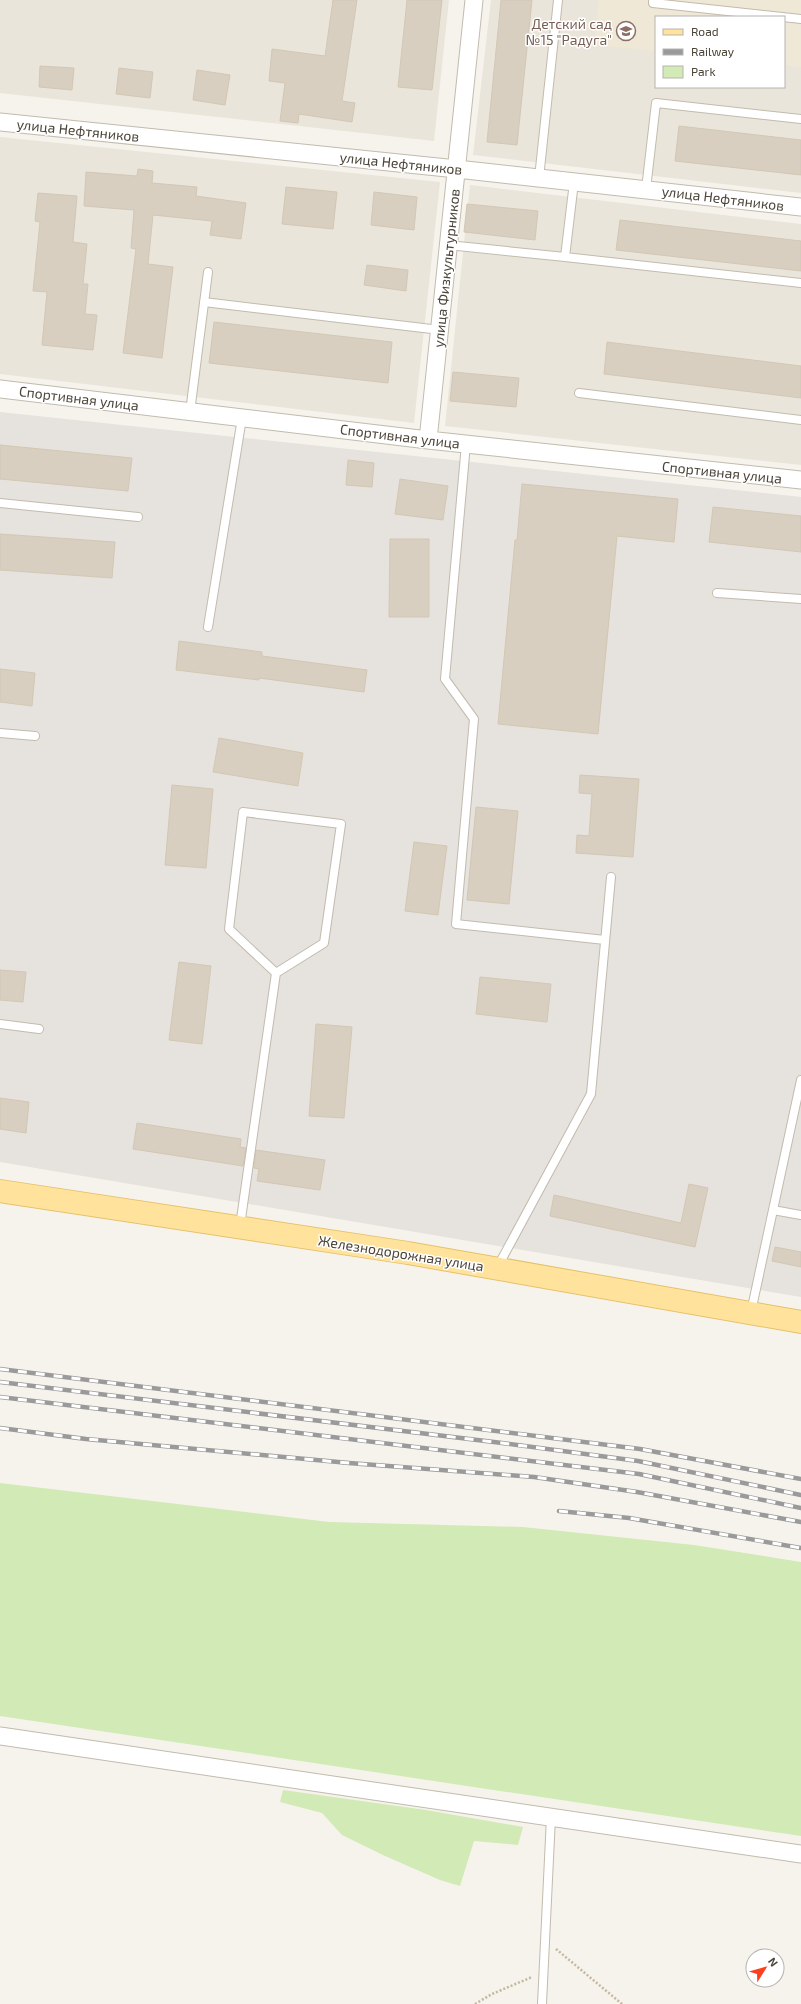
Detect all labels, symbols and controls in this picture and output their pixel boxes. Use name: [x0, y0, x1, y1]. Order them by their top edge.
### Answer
place label: Детский сад №15 "Радуга": [526, 15, 612, 48]
legend: [655, 16, 785, 88]
school or university icon: Детский сад №15 "Радуга": [615, 20, 637, 42]
text: Road: [691, 24, 719, 38]
text: Railway: [691, 44, 735, 58]
text: Park: [691, 64, 716, 78]
street label: улица Нефтяников: [16, 115, 140, 145]
street label: улица Нефтяников: [339, 148, 463, 178]
street label: улица Нефтяников: [661, 182, 785, 214]
street label: улица Физкультурников: [429, 188, 463, 348]
street label: Спортивная улица: [18, 382, 140, 414]
street label: Спортивная улица: [339, 420, 461, 452]
street label: Спортивная улица: [661, 457, 783, 487]
street label: Железнодорожная улица: [317, 1232, 485, 1274]
north arrow: [745, 1948, 785, 1988]
text: N: [766, 1955, 781, 1969]

